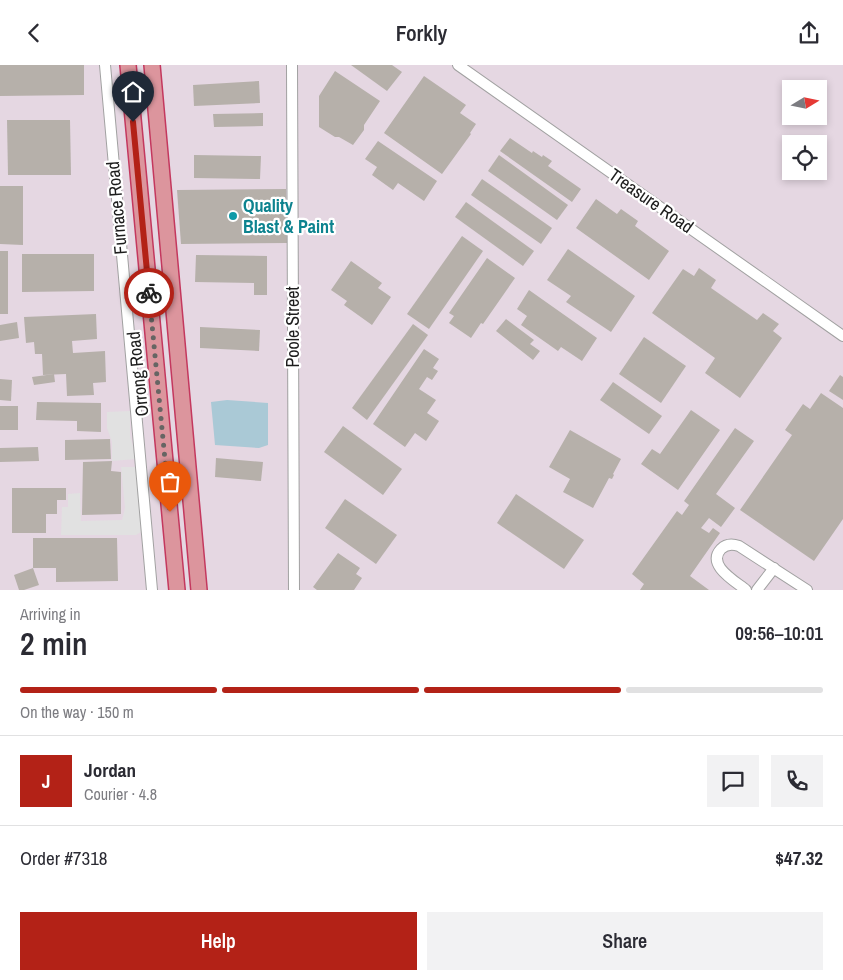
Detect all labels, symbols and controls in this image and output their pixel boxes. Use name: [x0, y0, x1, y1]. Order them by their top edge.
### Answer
text: Forkly: [396, 18, 447, 48]
icon: back: [20, 19, 48, 47]
icon: share: [795, 19, 823, 47]
pin: [112, 71, 154, 122]
icon: home: [119, 78, 147, 106]
north arrow: [782, 80, 828, 125]
map controls: [782, 80, 827, 180]
button: locate: [782, 135, 827, 180]
street label: Furnace Road: [100, 160, 133, 256]
street label: Treasure Road: [604, 162, 699, 239]
place label: Quality Blast & Paint: [243, 193, 334, 239]
marker: Quality Blast & Paint: [227, 210, 239, 222]
courier: [124, 268, 174, 318]
icon: bike: [135, 279, 163, 307]
street label: Poole Street: [280, 286, 305, 368]
street label: Orrong Road: [121, 330, 154, 418]
pin: [149, 461, 191, 512]
icon: bag: [156, 468, 184, 496]
text: Arriving in: [20, 603, 81, 625]
text: 09:56–10:01: [735, 620, 823, 646]
text: 2 min: [20, 622, 88, 665]
text: On the way · 150 m: [20, 701, 134, 723]
button: chat: [707, 755, 759, 807]
button: phone: [771, 755, 823, 807]
text: Jordan: [84, 757, 136, 783]
text: J: [42, 768, 50, 794]
text: Courier · 4.8: [84, 783, 157, 805]
text: Order #7318: [20, 845, 107, 871]
text: $47.32: [775, 845, 823, 871]
button: Help: [20, 912, 417, 970]
button: Share: [427, 912, 823, 970]

